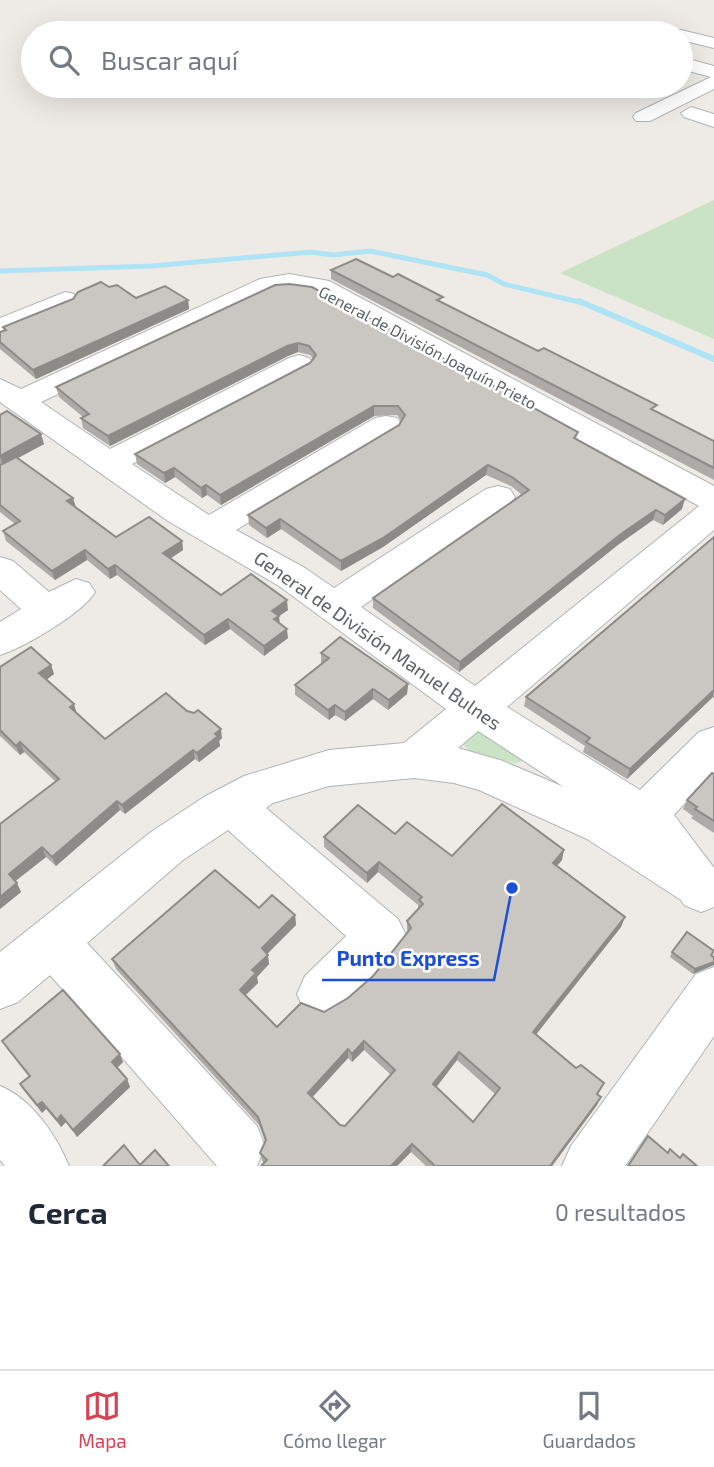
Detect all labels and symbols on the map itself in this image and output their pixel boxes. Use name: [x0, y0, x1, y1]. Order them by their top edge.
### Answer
street label: General de División Joaquín Prieto: [316, 281, 540, 413]
street label: General de División Manuel Bulnes: [250, 546, 506, 734]
callout: Punto Express: [322, 938, 494, 980]
text: Punto Express: [336, 945, 480, 970]

